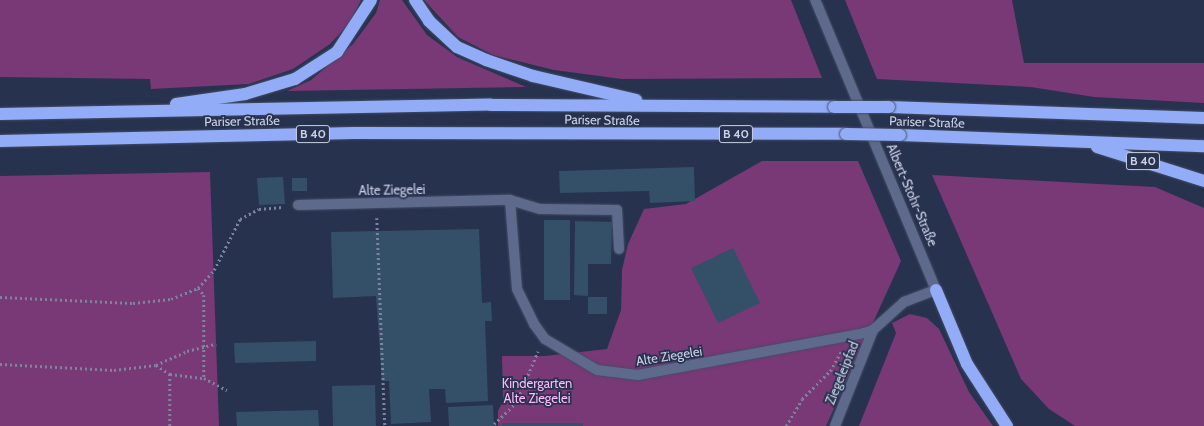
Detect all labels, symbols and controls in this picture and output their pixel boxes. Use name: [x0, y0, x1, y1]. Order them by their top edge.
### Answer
street label: Pariser Straße: [564, 112, 640, 128]
street label: Pariser Straße: [204, 113, 280, 129]
street label: Pariser Straße: [889, 113, 965, 131]
road number: B 40: [295, 124, 331, 144]
road number: B 40: [718, 124, 754, 144]
street label: Albert-Stohr-Straße: [883, 141, 941, 249]
road number: B 40: [1125, 151, 1161, 171]
street label: Alte Ziegelei: [358, 182, 426, 198]
street label: Ziegeleipfad: [822, 339, 862, 407]
street label: Alte Ziegelei: [635, 343, 703, 369]
park label: Kindergarten Alte Ziegelei: [502, 376, 572, 407]

